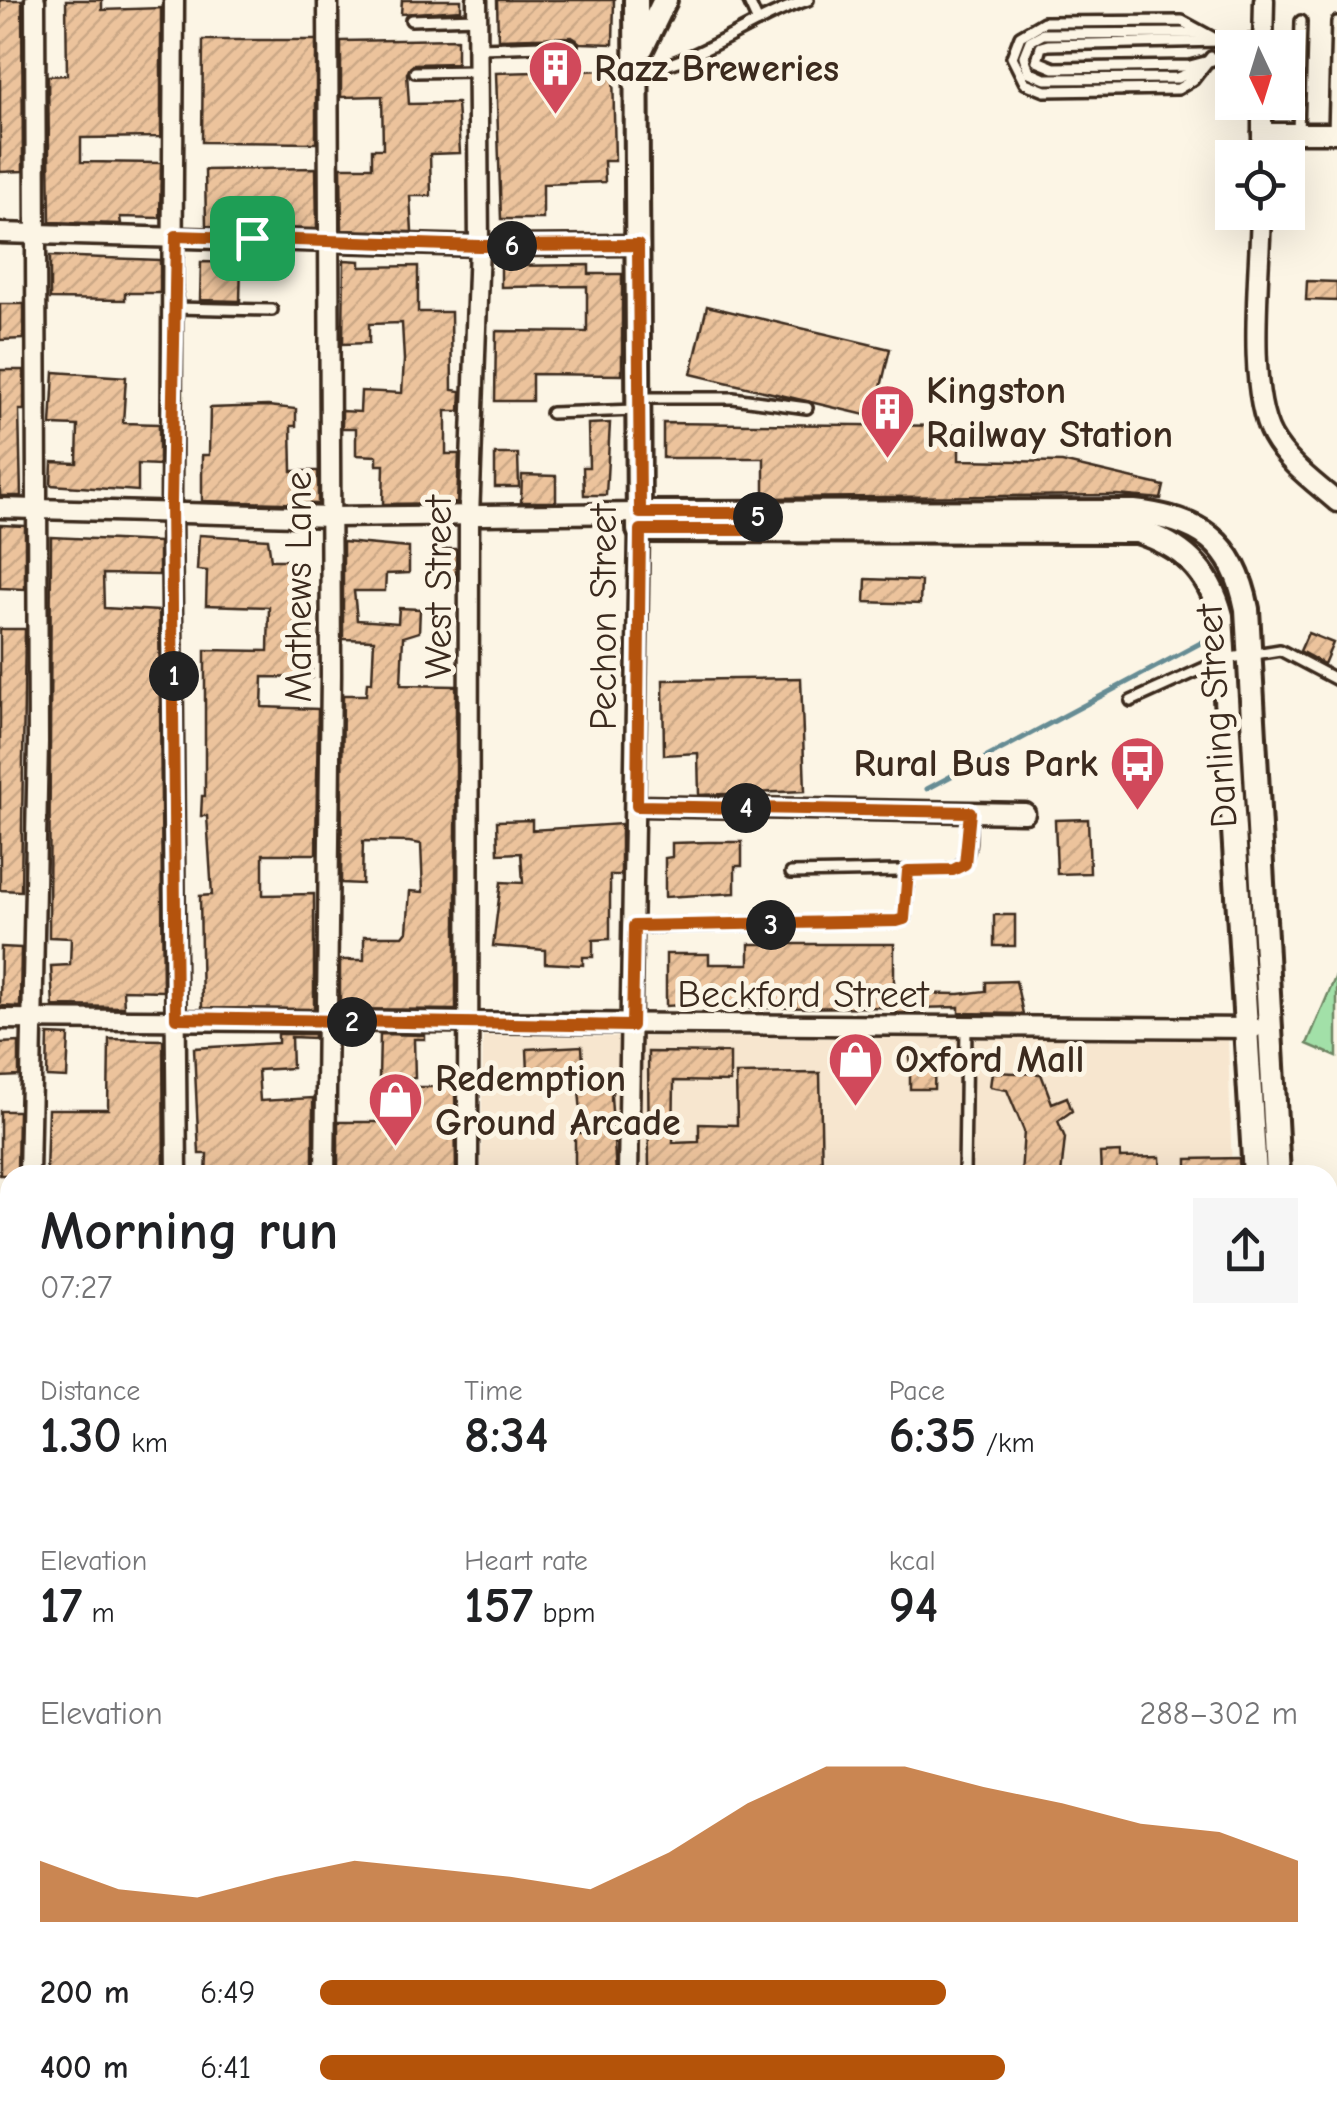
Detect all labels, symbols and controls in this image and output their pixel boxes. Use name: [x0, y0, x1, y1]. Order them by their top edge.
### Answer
north arrow: [1215, 30, 1305, 120]
map controls: [1215, 30, 1305, 230]
building icon: Razz Breweries: [525, 38, 585, 117]
place label: Razz Breweries: [594, 47, 839, 91]
button: locate: [1215, 140, 1305, 230]
pin: [210, 196, 295, 281]
icon: arrive: [225, 211, 280, 266]
pin: 6: [487, 221, 537, 271]
text: 6: [505, 230, 519, 262]
place label: Kingston Railway Station: [926, 369, 1173, 457]
building icon: Kingston Railway Station: [857, 382, 917, 461]
street label: Mathews Lane: [277, 472, 321, 702]
pin: 5: [733, 492, 783, 542]
street label: West Street: [417, 494, 461, 679]
text: 5: [751, 501, 765, 533]
street label: Pechon Street: [582, 503, 626, 730]
street label: Darling Street: [1187, 601, 1247, 829]
pin: 1: [149, 651, 199, 701]
text: 1: [168, 660, 180, 692]
bus stop icon: Rural Bus Park: [1107, 733, 1167, 812]
place label: Rural Bus Park: [853, 742, 1098, 786]
pin: 4: [721, 783, 771, 833]
text: 4: [739, 792, 753, 824]
pin: 3: [746, 900, 796, 950]
text: 3: [764, 909, 778, 941]
street label: Beckford Street: [677, 973, 930, 1017]
pin: 2: [327, 997, 377, 1047]
text: 2: [345, 1006, 359, 1038]
shop icon: Oxford Mall: [826, 1029, 886, 1108]
place label: Oxford Mall: [895, 1038, 1084, 1082]
place label: Redemption Ground Arcade: [435, 1057, 681, 1145]
shop icon: Redemption Ground Arcade: [366, 1070, 426, 1149]
button: share: [1193, 1198, 1298, 1303]
text: Morning run: [40, 1199, 338, 1263]
text: 07:27: [40, 1269, 112, 1306]
text: Distance: [40, 1375, 140, 1407]
text: Time: [464, 1375, 522, 1407]
text: Pace: [889, 1375, 945, 1407]
text: 1.30: [40, 1407, 122, 1465]
text: 8:34: [464, 1407, 548, 1465]
text: 6:35: [889, 1407, 976, 1465]
text: km: [122, 1427, 168, 1459]
text: /km: [976, 1427, 1035, 1459]
text: Elevation: [40, 1545, 147, 1577]
text: Heart rate: [464, 1545, 588, 1577]
text: kcal: [889, 1545, 936, 1577]
text: 17: [40, 1577, 82, 1635]
text: 157: [464, 1577, 533, 1635]
text: 94: [889, 1577, 938, 1635]
text: m: [82, 1597, 115, 1629]
text: bpm: [533, 1597, 595, 1629]
text: Elevation: [40, 1695, 163, 1732]
text: 288–302 m: [1140, 1695, 1298, 1732]
text: 200 m: [40, 1974, 129, 2011]
text: 6:49: [200, 1974, 256, 2011]
text: 400 m: [40, 2049, 128, 2086]
text: 6:41: [200, 2049, 251, 2086]

